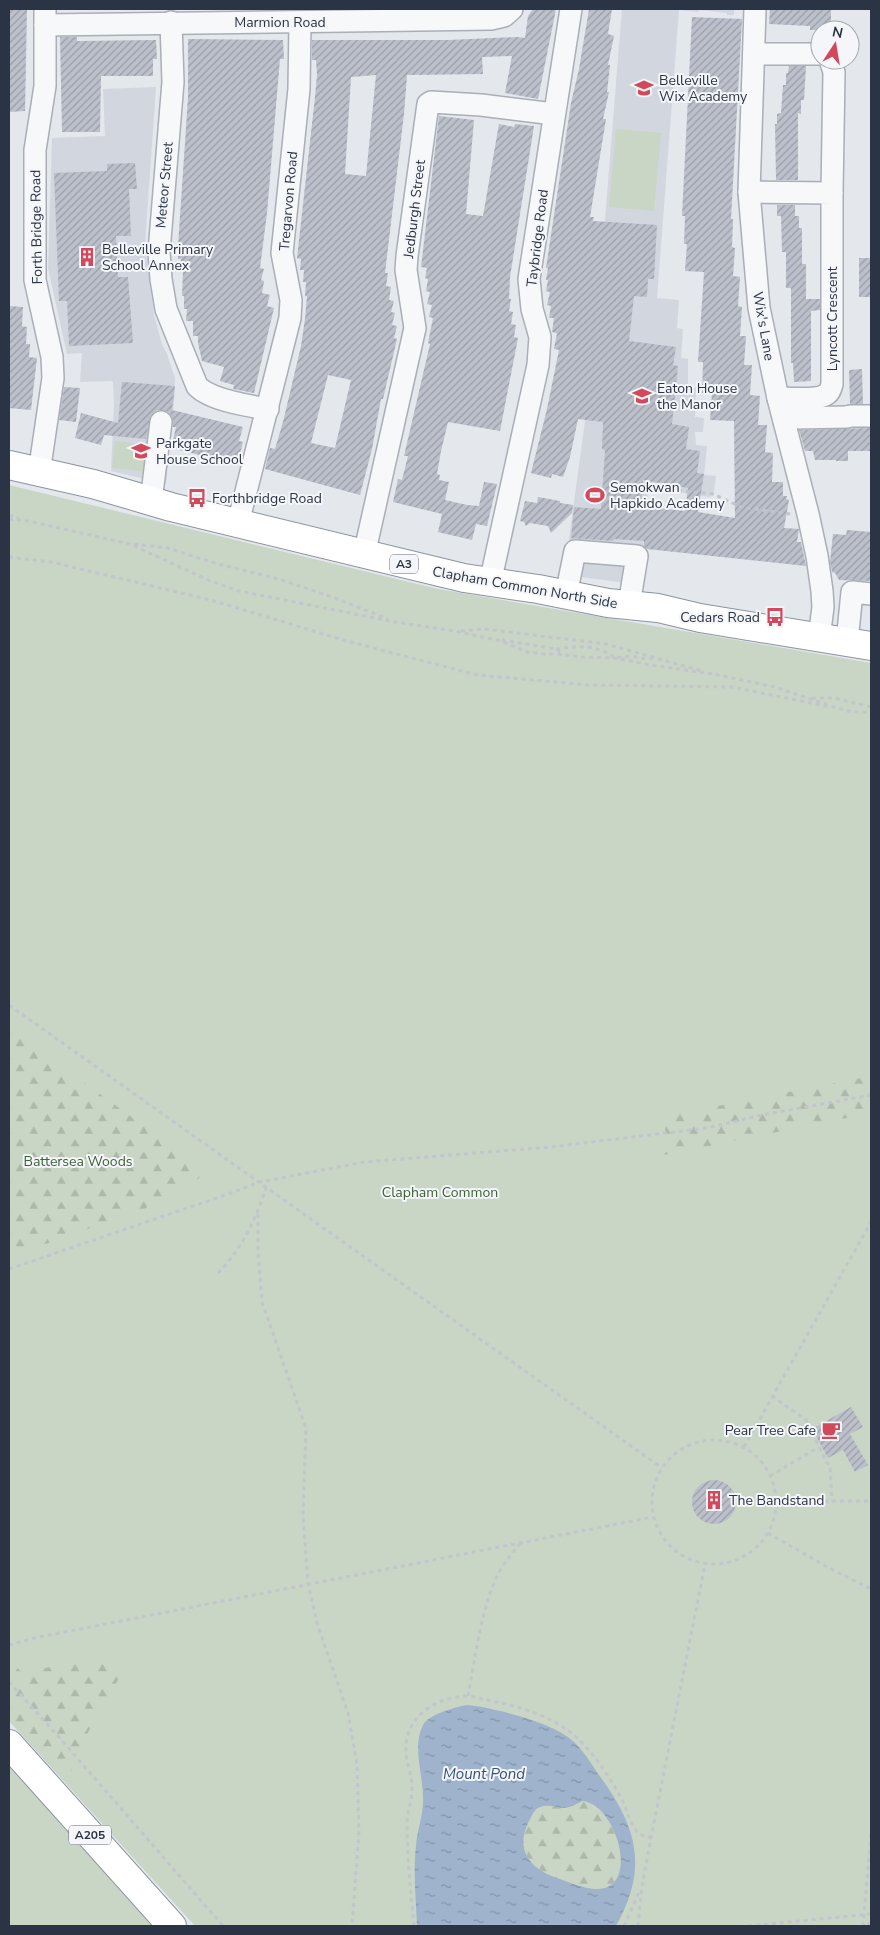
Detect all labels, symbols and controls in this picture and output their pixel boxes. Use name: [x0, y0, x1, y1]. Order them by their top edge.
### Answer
street label: Marmion Road: [234, 13, 326, 32]
north arrow: [810, 20, 860, 70]
text: N: [830, 22, 845, 43]
place label: Belleville Wix Academy: [659, 71, 748, 106]
school or university icon: Belleville Wix Academy: [633, 77, 655, 99]
street label: Meteor Street: [151, 141, 178, 229]
street label: Tregarvon Road: [275, 150, 302, 252]
street label: Jedburgh Street: [399, 159, 430, 260]
street label: Forth Bridge Road: [26, 169, 47, 285]
street label: Taybridge Road: [522, 188, 553, 288]
place label: Belleville Primary School Annex: [102, 240, 214, 275]
building icon: Belleville Primary School Annex: [76, 246, 98, 268]
street label: Lyncott Crescent: [823, 267, 842, 371]
street label: Wix's Lane: [748, 290, 779, 362]
place label: Eaton House the Manor: [657, 379, 737, 414]
school or university icon: Eaton House the Manor: [631, 385, 653, 407]
place label: Parkgate House School: [156, 434, 244, 469]
school or university icon: Parkgate House School: [130, 440, 152, 462]
place label: Semokwan Hapkido Academy: [610, 478, 726, 513]
sports icon: Semokwan Hapkido Academy: [584, 484, 606, 506]
bus stop icon: Forthbridge Road: [186, 487, 208, 509]
place label: Forthbridge Road: [212, 489, 322, 508]
road number: A3: [390, 554, 418, 574]
street label: Clapham Common North Side: [431, 562, 619, 613]
bus stop icon: Cedars Road: [764, 606, 786, 628]
place label: Cedars Road: [680, 608, 760, 627]
park label: Battersea Woods: [23, 1152, 133, 1171]
park label: Clapham Common: [382, 1183, 498, 1202]
cafe icon: Pear Tree Cafe: [820, 1419, 842, 1441]
place label: Pear Tree Cafe: [725, 1421, 816, 1440]
building icon: The Bandstand: [703, 1489, 725, 1511]
place label: The Bandstand: [729, 1491, 825, 1510]
water label: Mount Pond: [443, 1764, 525, 1784]
road number: A205: [69, 1826, 111, 1844]

